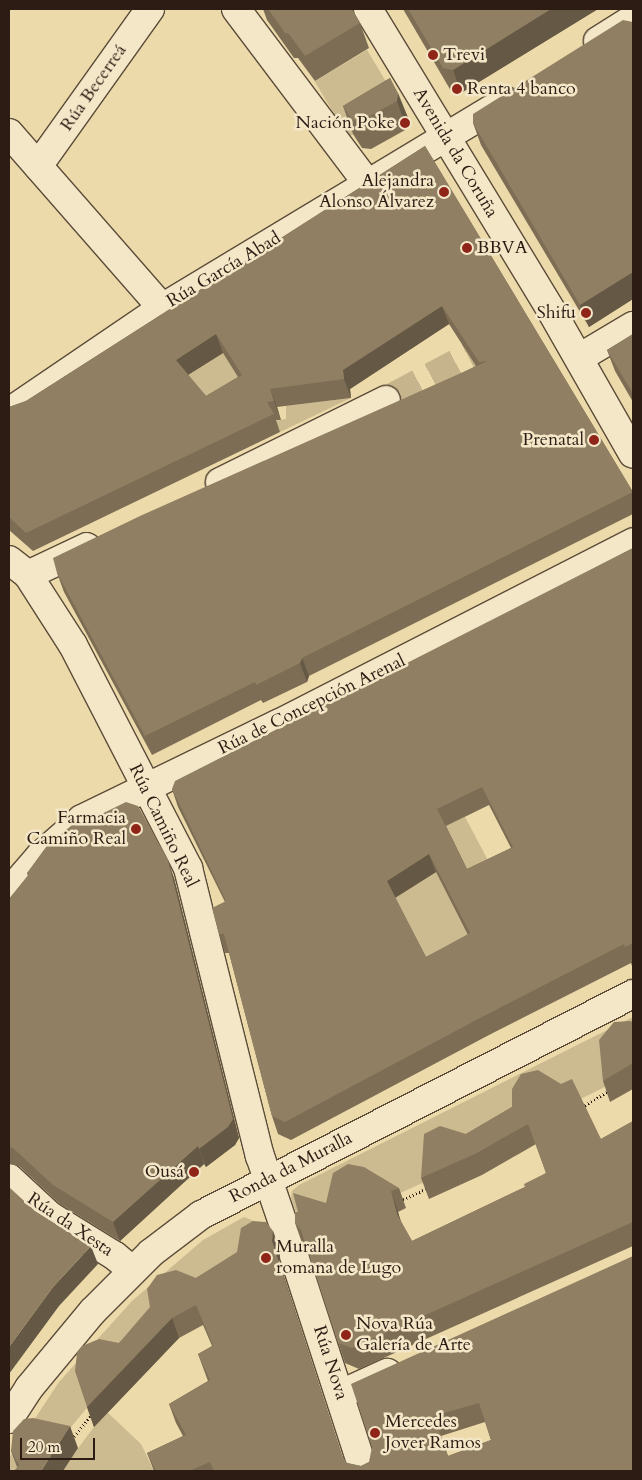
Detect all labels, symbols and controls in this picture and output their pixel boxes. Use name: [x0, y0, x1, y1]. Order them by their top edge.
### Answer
street label: Rúa Becerreá: [56, 41, 132, 135]
place label: Trevi: [443, 44, 485, 66]
marker: Trevi: [427, 49, 439, 61]
place label: Renta 4 banco: [467, 78, 576, 100]
marker: Renta 4 banco: [451, 83, 463, 95]
street label: Avenida da Coruña: [408, 84, 502, 222]
place label: Nación Poke: [296, 112, 395, 134]
marker: Nación Poke: [399, 117, 411, 129]
place label: Alejandra Alonso Álvarez: [319, 171, 434, 213]
marker: Alejandra Alonso Álvarez: [438, 186, 450, 198]
street label: Rúa García Abad: [163, 227, 285, 313]
place label: BBVA: [477, 237, 528, 259]
marker: BBVA: [461, 242, 473, 254]
place label: Shifu: [537, 302, 576, 324]
marker: Shifu: [580, 307, 592, 319]
place label: Prenatal: [523, 429, 584, 451]
marker: Prenatal: [588, 434, 600, 446]
street label: Rúa de Concepción Arenal: [215, 650, 409, 760]
street label: Rúa Camiño Real: [124, 761, 202, 891]
place label: Farmacia Camiño Real: [26, 808, 126, 851]
marker: Farmacia Camiño Real: [130, 823, 142, 835]
street label: Ronda da Muralla: [226, 1128, 356, 1208]
place label: Ousá: [145, 1161, 184, 1183]
marker: Ousá: [188, 1166, 200, 1178]
street label: Rúa da Xesta: [23, 1188, 117, 1262]
place label: Muralla romana de Lugo: [276, 1237, 401, 1280]
marker: Muralla romana de Lugo: [260, 1252, 272, 1264]
place label: Nova Rúa Galería de Arte: [356, 1314, 471, 1356]
street label: Rúa Nova: [308, 1323, 352, 1403]
marker: Nova Rúa Galería de Arte: [340, 1329, 352, 1341]
place label: Mercedes Jover Ramos: [385, 1412, 481, 1455]
marker: Mercedes Jover Ramos: [369, 1427, 381, 1439]
scale bar: [22, 1428, 98, 1460]
text: 20 m: [28, 1437, 60, 1457]

